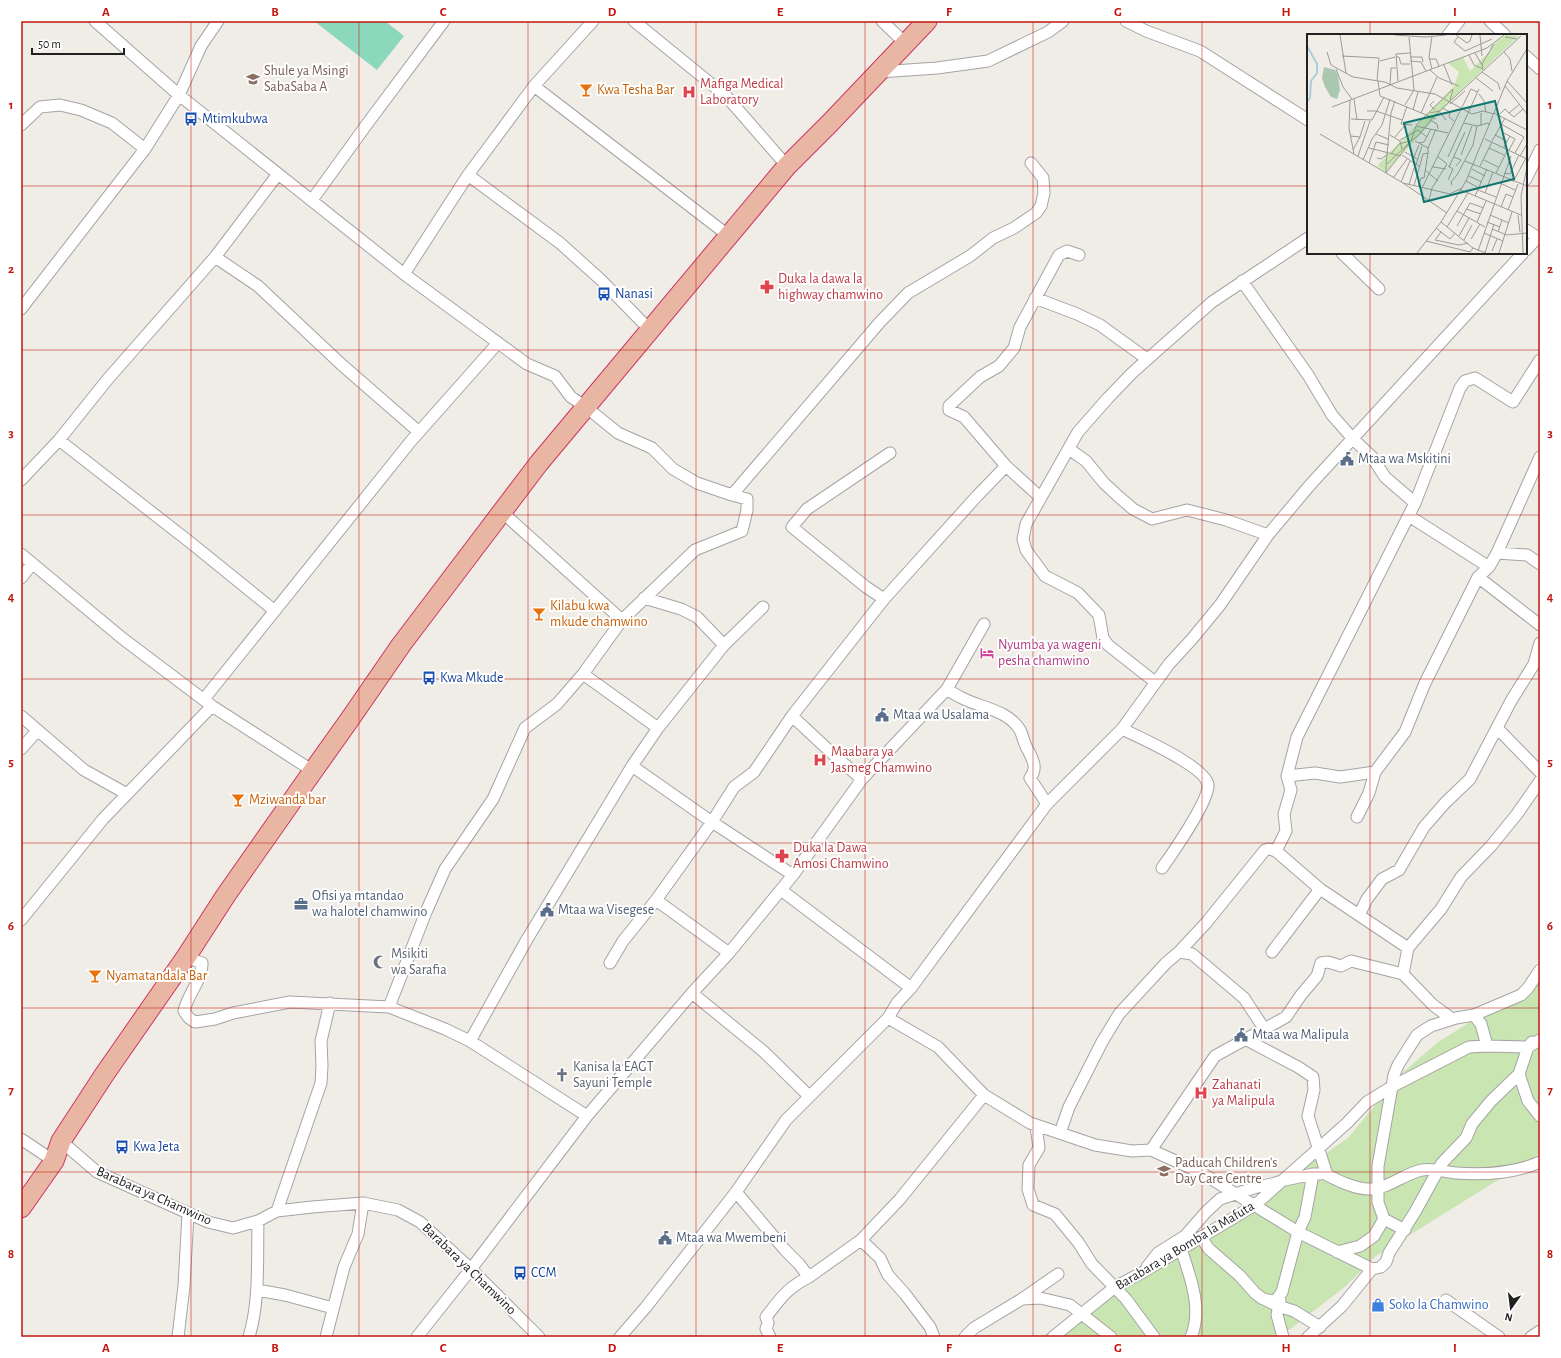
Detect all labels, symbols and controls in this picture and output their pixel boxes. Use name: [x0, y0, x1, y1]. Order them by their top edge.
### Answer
text: A: [102, 6, 110, 19]
text: B: [271, 6, 279, 19]
text: C: [440, 6, 447, 19]
text: D: [608, 6, 617, 19]
text: E: [777, 6, 784, 19]
text: F: [946, 6, 953, 19]
text: G: [1114, 6, 1122, 19]
text: H: [1281, 6, 1291, 19]
text: I: [1453, 6, 1457, 19]
scale bar: [32, 30, 124, 56]
inset map: [1307, 34, 1527, 254]
text: 50 m: [38, 38, 61, 50]
place label: Shule ya Msingi SabaSaba A: [264, 64, 349, 94]
school or university icon: Shule ya Msingi SabaSaba A: [245, 71, 261, 87]
place label: Mafiga Medical Laboratory: [700, 77, 783, 107]
bar icon: Kwa Tesha Bar: [578, 82, 594, 98]
place label: Kwa Tesha Bar: [597, 83, 675, 97]
hospital icon: Mafiga Medical Laboratory: [681, 84, 697, 100]
text: 1: [9, 99, 13, 112]
text: 1: [1548, 99, 1552, 112]
bus stop icon: Mtimkubwa: [183, 111, 199, 127]
place label: Mtimkubwa: [202, 112, 269, 126]
text: 2: [8, 263, 14, 276]
text: 2: [1547, 263, 1553, 276]
place label: Duka la dawa la highway chamwino: [778, 272, 883, 302]
pharmacy icon: Duka la dawa la highway chamwino: [759, 279, 775, 295]
bus stop icon: Nanasi: [596, 286, 612, 302]
place label: Nanasi: [615, 287, 653, 301]
text: 3: [8, 427, 14, 440]
text: 3: [1547, 427, 1553, 440]
public building icon: Mtaa wa Mskitini: [1339, 451, 1355, 467]
place label: Mtaa wa Mskitini: [1358, 452, 1451, 466]
text: 4: [8, 591, 15, 604]
text: 4: [1547, 591, 1554, 604]
place label: Kilabu kwa mkude chamwino: [550, 599, 648, 629]
bar icon: Kilabu kwa mkude chamwino: [531, 606, 547, 622]
place label: Nyumba ya wageni pesha chamwino: [998, 638, 1101, 668]
hotel icon: Nyumba ya wageni pesha chamwino: [979, 645, 995, 661]
bus stop icon: Kwa Mkude: [421, 670, 437, 686]
place label: Kwa Mkude: [440, 671, 504, 685]
public building icon: Mtaa wa Usalama: [874, 707, 890, 723]
place label: Mtaa wa Usalama: [893, 708, 990, 722]
place label: Maabara ya Jasmeg Chamwino: [831, 745, 932, 775]
hospital icon: Maabara ya Jasmeg Chamwino: [812, 752, 828, 768]
text: 5: [8, 756, 14, 769]
text: 5: [1547, 756, 1553, 769]
bar icon: Mziwanda bar: [230, 792, 246, 808]
place label: Mziwanda bar: [249, 793, 327, 807]
place label: Duka la Dawa Amosi Chamwino: [793, 841, 889, 871]
pharmacy icon: Duka la Dawa Amosi Chamwino: [774, 848, 790, 864]
place label: Ofisi ya mtandao wa halotel chamwino: [312, 889, 428, 919]
office icon: Ofisi ya mtandao wa halotel chamwino: [293, 896, 309, 912]
public building icon: Mtaa wa Visegese: [539, 902, 555, 918]
place label: Mtaa wa Visegese: [558, 903, 654, 917]
text: 6: [8, 920, 14, 933]
text: 6: [1547, 920, 1553, 933]
place label: Msikiti wa Sarafia: [391, 947, 447, 977]
mosque icon: Msikiti wa Sarafia: [372, 954, 388, 970]
bar icon: Nyamatandala Bar: [87, 968, 103, 984]
place label: Nyamatandala Bar: [106, 969, 208, 983]
public building icon: Mtaa wa Malipula: [1233, 1027, 1249, 1043]
place label: Mtaa wa Malipula: [1252, 1028, 1349, 1042]
place label: Kanisa la EAGT Sayuni Temple: [573, 1060, 654, 1090]
church icon: Kanisa la EAGT Sayuni Temple: [554, 1067, 570, 1083]
place label: Zahanati ya Malipula: [1211, 1078, 1275, 1108]
text: 7: [8, 1084, 14, 1097]
text: 7: [1547, 1084, 1553, 1097]
hospital icon: Zahanati ya Malipula: [1193, 1085, 1209, 1101]
bus stop icon: Kwa Jeta: [114, 1139, 130, 1155]
place label: Kwa Jeta: [133, 1140, 180, 1154]
place label: Paducah Children's Day Care Centre: [1175, 1156, 1278, 1186]
school or university icon: Paducah Children's Day Care Centre: [1156, 1163, 1172, 1179]
street label: Barabara ya Chamwino: [94, 1164, 214, 1228]
street label: Barabara ya Bomba la Mafuta: [1113, 1199, 1257, 1293]
street label: Barabara ya Chamwino: [419, 1221, 519, 1317]
public building icon: Mtaa wa Mwembeni: [657, 1230, 673, 1246]
place label: Mtaa wa Mwembeni: [676, 1231, 786, 1245]
text: 8: [8, 1248, 14, 1261]
text: 8: [1547, 1248, 1553, 1261]
bus stop icon: CCM: [512, 1265, 528, 1281]
place label: CCM: [531, 1266, 557, 1280]
north arrow: [1491, 1288, 1531, 1328]
shop icon: Soko la Chamwino: [1370, 1297, 1386, 1313]
place label: Soko la Chamwino: [1389, 1298, 1489, 1312]
text: N: [1504, 1311, 1514, 1323]
text: A: [102, 1342, 110, 1355]
text: B: [271, 1342, 279, 1355]
text: C: [440, 1342, 447, 1355]
text: D: [608, 1342, 617, 1355]
text: E: [777, 1342, 784, 1355]
text: F: [946, 1342, 953, 1355]
text: G: [1114, 1342, 1122, 1355]
text: H: [1281, 1342, 1291, 1355]
text: I: [1453, 1342, 1457, 1355]

